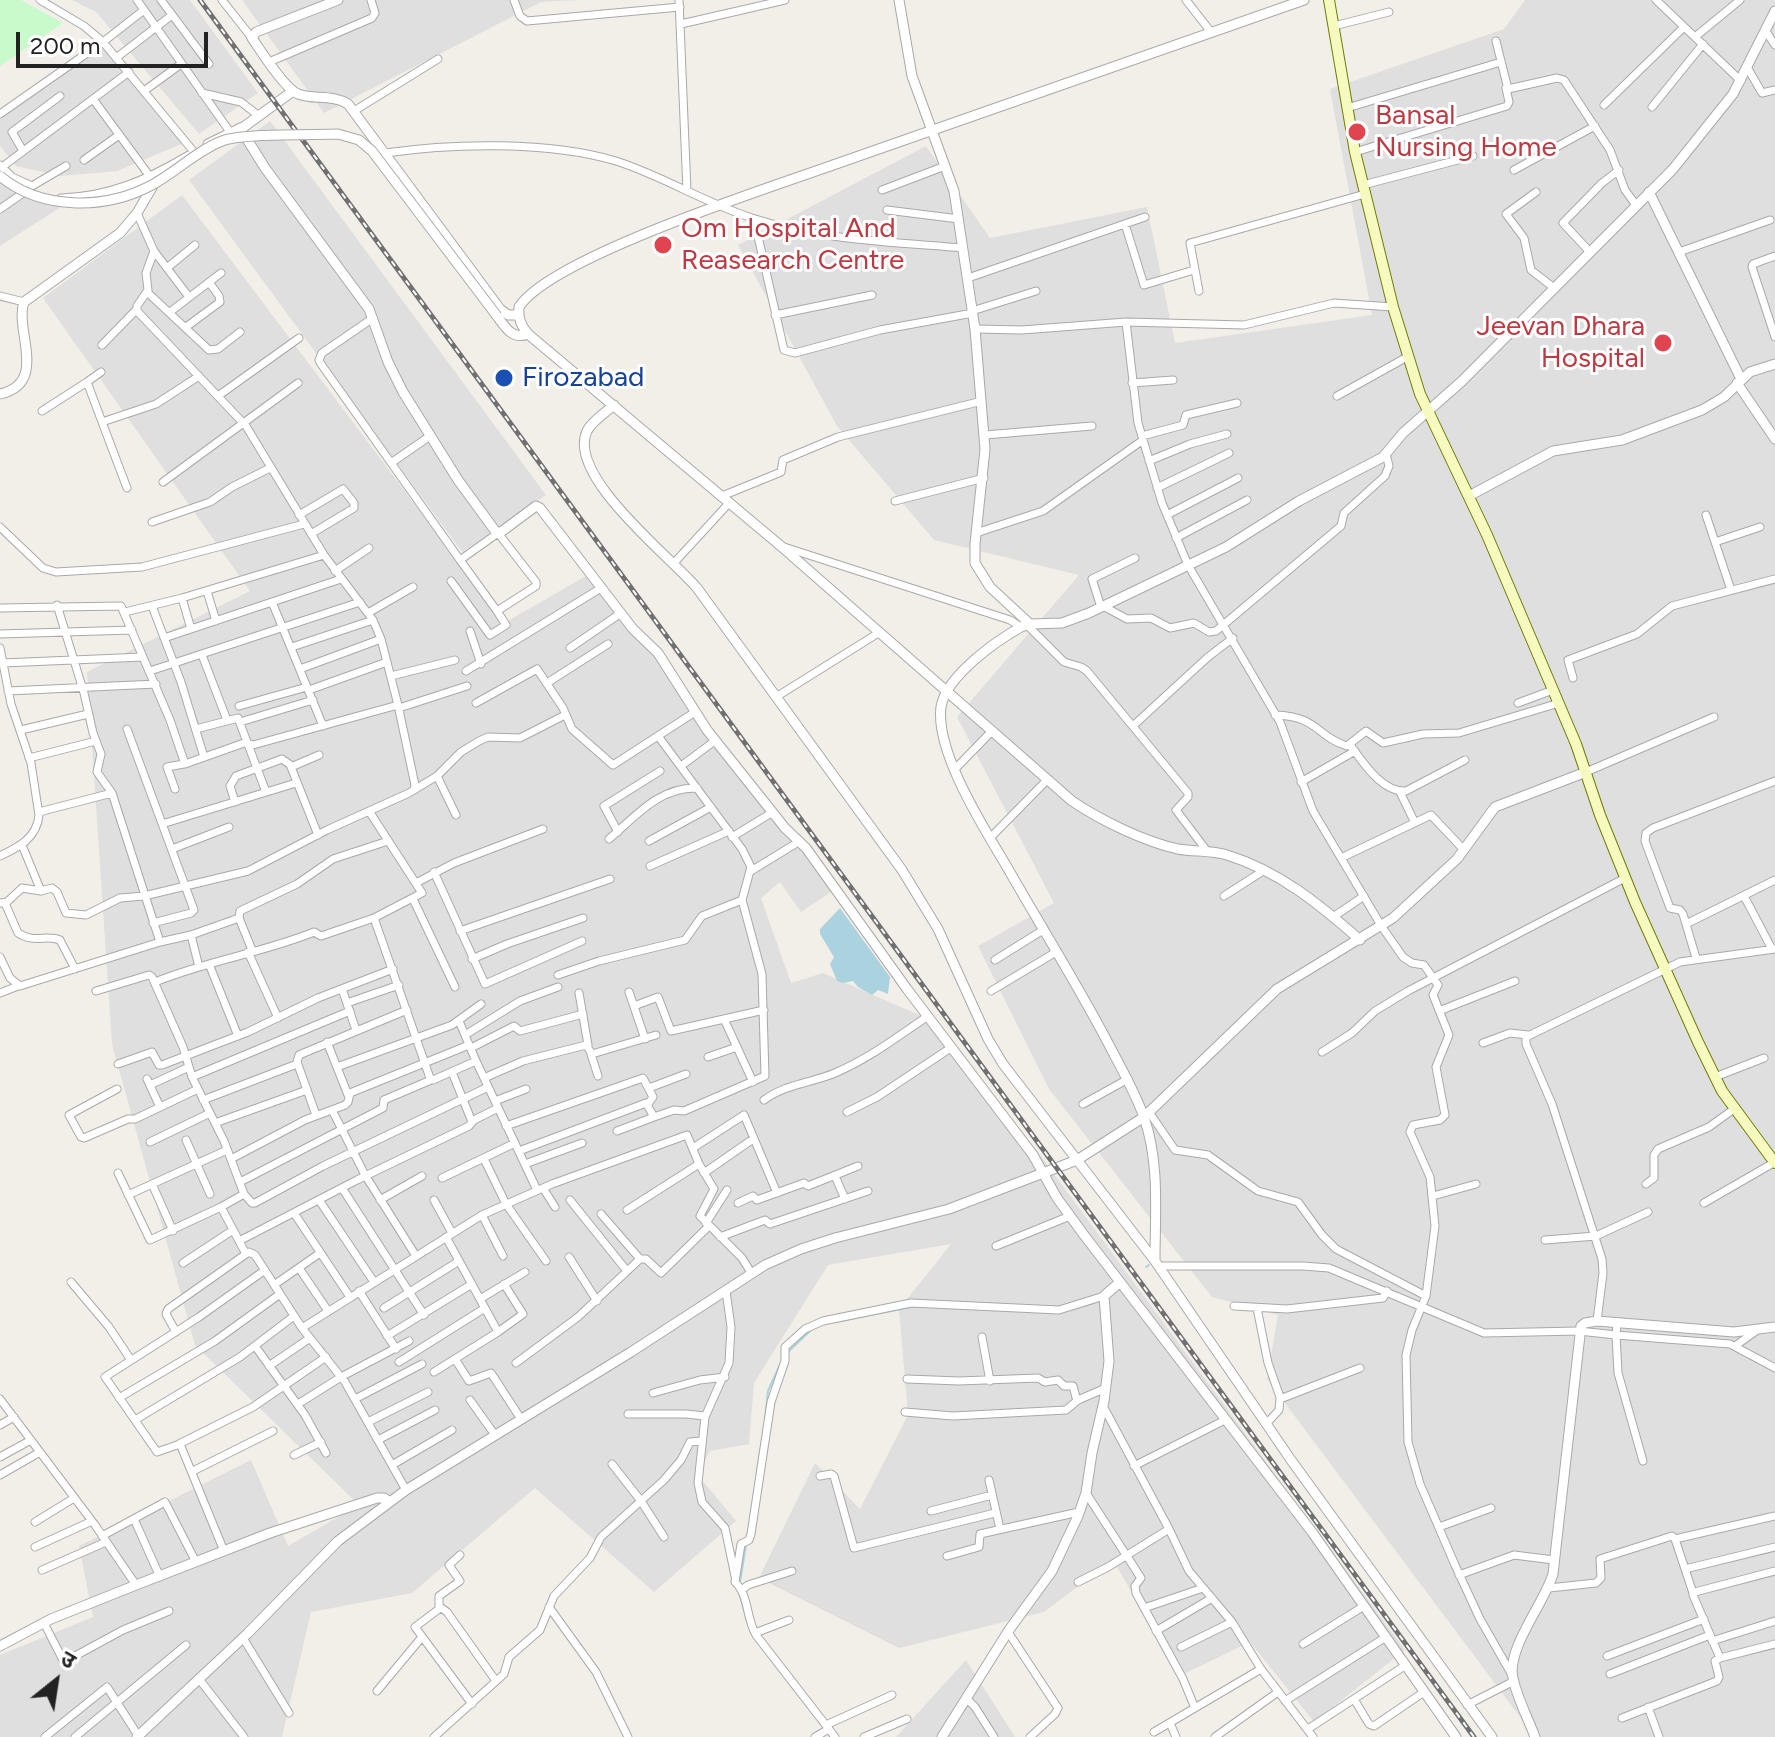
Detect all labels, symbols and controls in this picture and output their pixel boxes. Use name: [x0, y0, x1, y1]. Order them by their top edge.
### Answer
scale bar: [20, 16, 212, 66]
text: 200 m: [30, 31, 101, 60]
place label: Bansal Nursing Home: [1375, 99, 1557, 165]
marker: Bansal Nursing Home: [1346, 121, 1368, 143]
place label: Om Hospital And Reasearch Centre: [681, 212, 904, 278]
marker: Om Hospital And Reasearch Centre: [652, 234, 674, 256]
place label: Jeevan Dhara Hospital: [1476, 310, 1645, 376]
marker: Jeevan Dhara Hospital: [1652, 332, 1674, 354]
place label: Firozabad: [522, 361, 645, 395]
marker: Firozabad: [493, 367, 515, 389]
north arrow: [16, 1641, 96, 1721]
text: उ: [56, 1645, 81, 1675]

